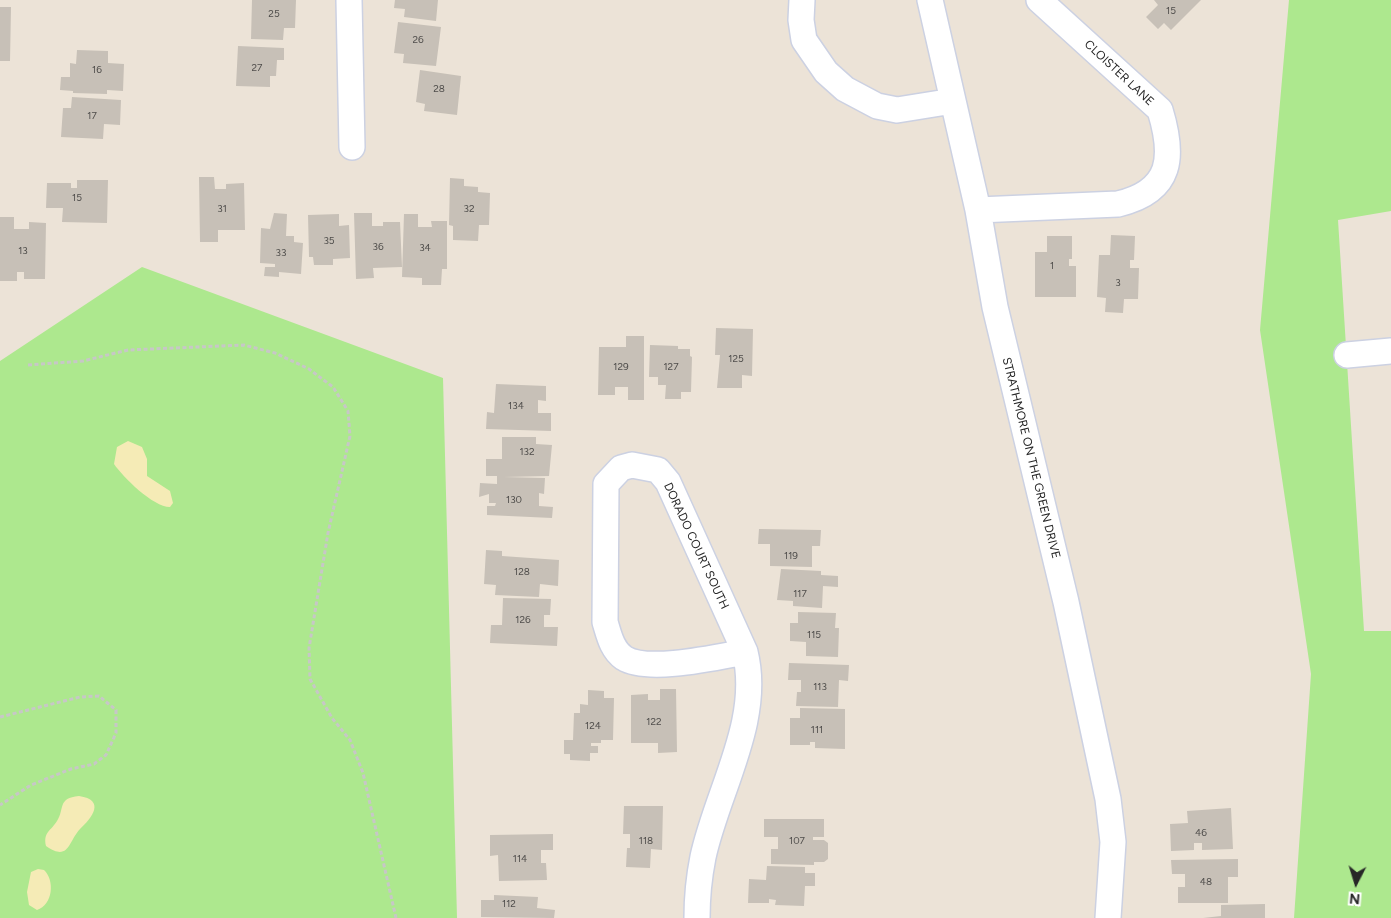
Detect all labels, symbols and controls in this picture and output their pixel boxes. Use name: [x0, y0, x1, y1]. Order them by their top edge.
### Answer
house number: 15: [1166, 5, 1176, 17]
house number: 25: [268, 8, 280, 20]
house number: 26: [412, 34, 424, 46]
street label: CLOISTER LANE: [1081, 37, 1157, 109]
house number: 27: [252, 62, 262, 74]
house number: 16: [92, 64, 102, 76]
house number: 28: [433, 83, 445, 95]
house number: 17: [87, 110, 97, 122]
house number: 15: [72, 192, 82, 204]
house number: 31: [217, 203, 227, 215]
house number: 32: [463, 203, 475, 215]
house number: 35: [323, 235, 335, 247]
house number: 36: [372, 241, 384, 253]
house number: 34: [419, 242, 431, 254]
house number: 13: [18, 245, 28, 257]
house number: 33: [276, 247, 286, 259]
house number: 1: [1050, 260, 1054, 272]
house number: 3: [1115, 277, 1121, 289]
house number: 125: [728, 353, 744, 365]
street label: STRATHMORE ON THE GREEN DRIVE: [999, 356, 1063, 560]
house number: 129: [613, 361, 629, 373]
house number: 127: [663, 361, 679, 373]
house number: 134: [508, 400, 524, 412]
house number: 132: [519, 446, 535, 458]
street label: DORADO COURT SOUTH: [660, 480, 732, 612]
house number: 130: [506, 494, 522, 506]
house number: 119: [784, 550, 798, 562]
house number: 128: [514, 566, 530, 578]
house number: 117: [793, 588, 807, 600]
house number: 126: [515, 614, 531, 626]
house number: 115: [807, 629, 821, 641]
house number: 113: [813, 681, 827, 693]
house number: 122: [646, 716, 662, 728]
house number: 124: [585, 720, 601, 732]
house number: 111: [811, 724, 823, 736]
house number: 46: [1195, 827, 1207, 839]
house number: 118: [639, 835, 653, 847]
house number: 107: [789, 835, 805, 847]
house number: 114: [513, 853, 527, 865]
north arrow: [1331, 858, 1381, 908]
house number: 48: [1200, 876, 1212, 888]
text: N: [1349, 890, 1361, 907]
house number: 112: [502, 898, 516, 910]

